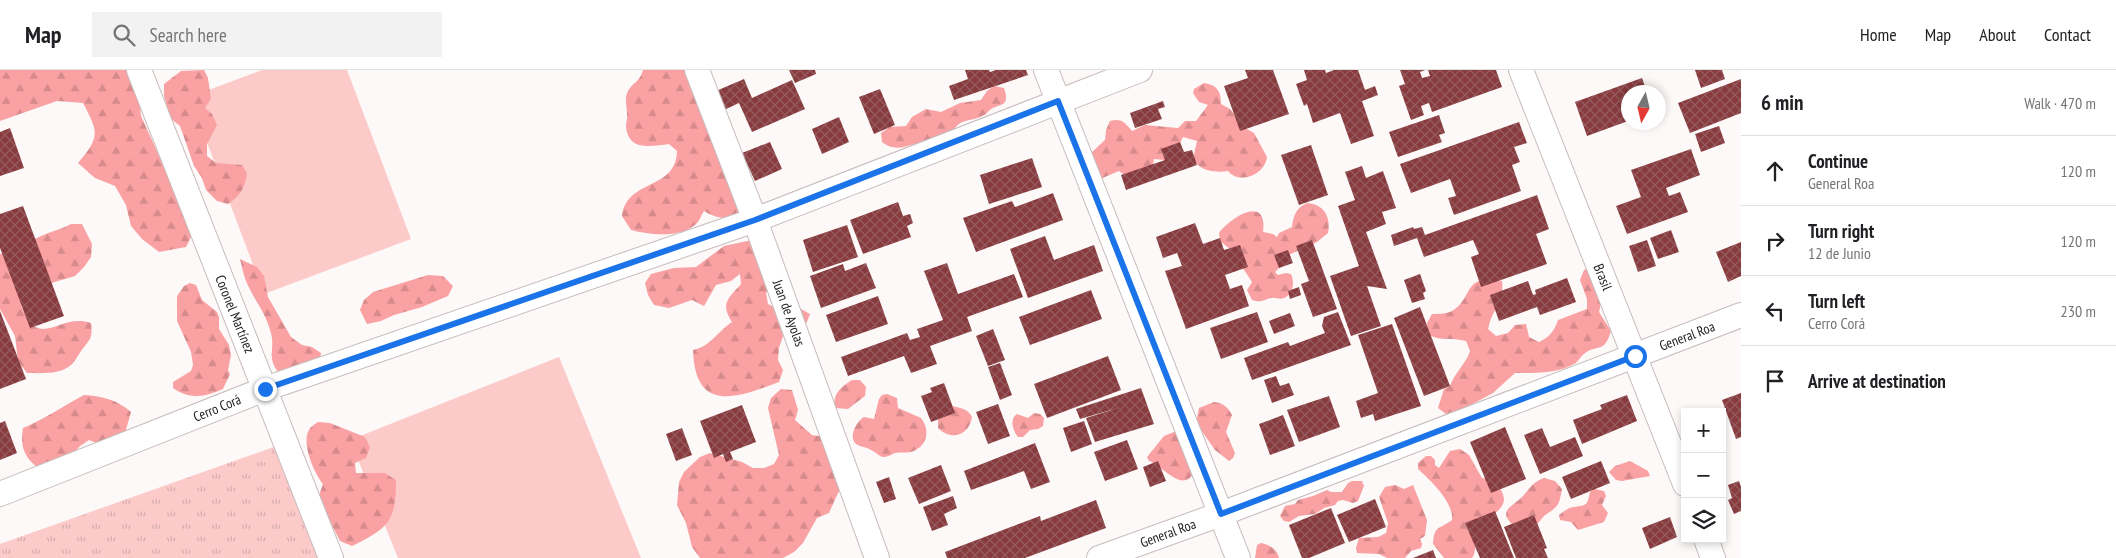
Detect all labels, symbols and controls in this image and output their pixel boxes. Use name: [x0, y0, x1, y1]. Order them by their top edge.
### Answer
search box: [92, 12, 442, 57]
text: Map: [25, 19, 62, 50]
icon: search: [110, 21, 138, 49]
text: Search here: [150, 23, 227, 47]
text: Home: [1860, 23, 1897, 46]
text: Map: [1925, 23, 1951, 46]
text: About: [1979, 23, 2016, 46]
text: Contact: [2044, 23, 2091, 46]
north arrow: [1621, 85, 1666, 130]
text: 6 min: [1761, 89, 1803, 116]
text: Walk · 470 m: [2024, 93, 2096, 113]
text: Continue: [1808, 149, 1868, 173]
icon: ahead: [1761, 157, 1789, 185]
text: 120 m: [2061, 161, 2096, 181]
text: General Roa: [1808, 173, 1874, 193]
text: Turn right: [1808, 219, 1874, 243]
icon: right: [1761, 227, 1789, 255]
text: 120 m: [2061, 231, 2096, 251]
text: 12 de Junio: [1808, 243, 1871, 263]
street label: Brasil: [1590, 261, 1617, 294]
street label: Coronel Martínez: [211, 272, 259, 356]
street label: Juan de Ayolas: [768, 276, 809, 349]
text: Turn left: [1808, 289, 1865, 313]
icon: left: [1761, 297, 1789, 325]
text: 230 m: [2061, 301, 2096, 321]
text: Cerro Corá: [1808, 313, 1865, 333]
street label: General Roa: [1657, 317, 1717, 355]
route start: [1624, 345, 1647, 368]
icon: arrive: [1761, 367, 1789, 395]
text: Arrive at destination: [1808, 369, 1946, 393]
route end: [254, 378, 277, 401]
street label: Cerro Corá: [190, 390, 244, 426]
map controls: [1681, 408, 1726, 543]
button: +: [1681, 408, 1726, 453]
button: −: [1681, 453, 1726, 498]
button: layers: [1681, 498, 1726, 543]
street label: General Roa: [1138, 515, 1198, 551]

